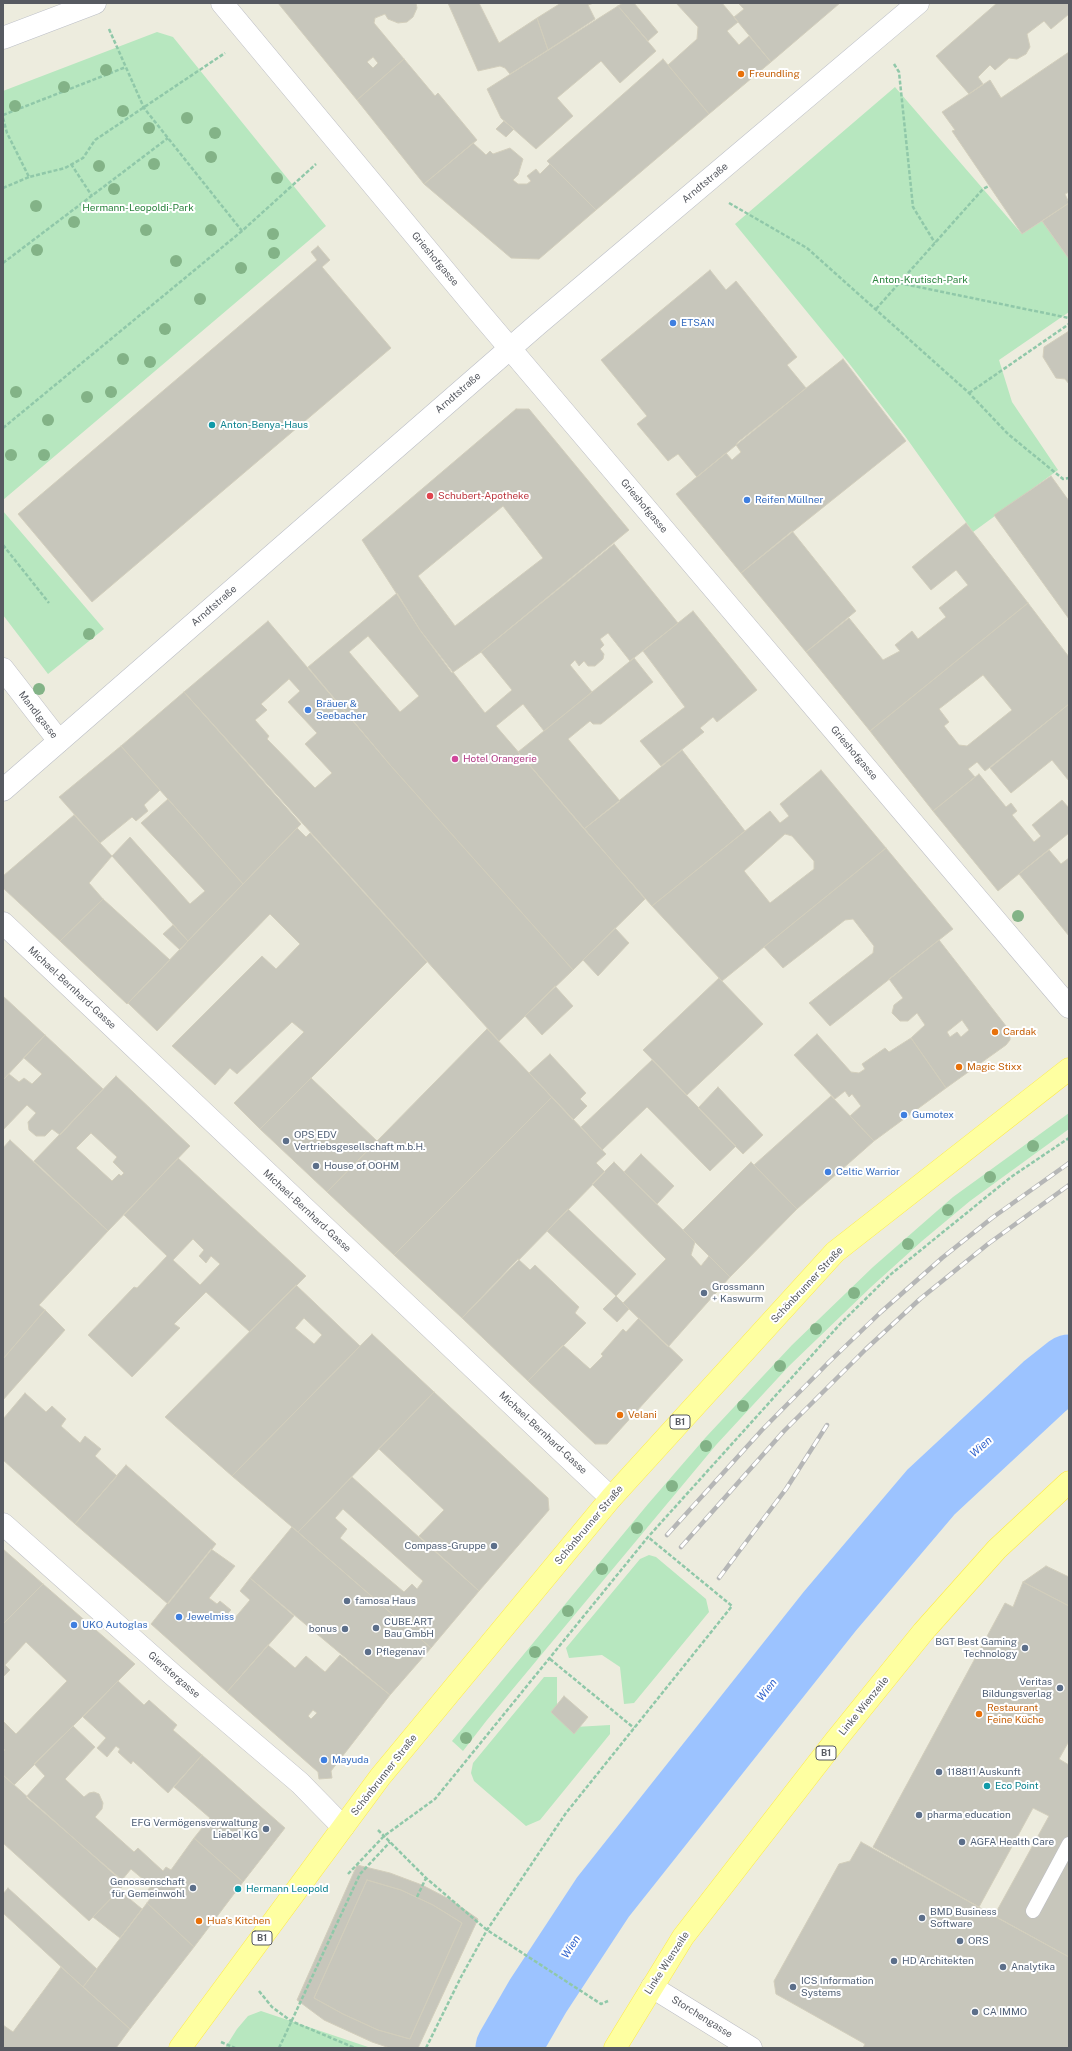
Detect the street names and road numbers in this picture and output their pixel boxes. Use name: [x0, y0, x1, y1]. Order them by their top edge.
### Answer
street label: Arndtstraße: [680, 160, 730, 206]
street label: Grieshofgasse: [409, 230, 461, 288]
street label: Arndtstraße: [433, 370, 483, 416]
street label: Grieshofgasse: [618, 477, 670, 535]
street label: Arndtstraße: [189, 583, 239, 629]
street label: Mandlgasse: [16, 689, 60, 741]
street label: Grieshofgasse: [828, 724, 880, 782]
street label: Michael-Bernhard-Gasse: [26, 944, 118, 1032]
street label: Michael-Bernhard-Gasse: [261, 1167, 353, 1255]
street label: Schönbrunner Straße: [769, 1244, 845, 1326]
street label: Michael-Bernhard-Gasse: [497, 1389, 589, 1477]
road number: B1: [670, 1415, 690, 1429]
street label: Schönbrunner Straße: [552, 1483, 626, 1567]
street label: Gierstergasse: [146, 1649, 202, 1701]
street label: Linke Wienzeile: [837, 1674, 891, 1738]
street label: Schönbrunner Straße: [349, 1732, 419, 1818]
road number: B1: [816, 1746, 836, 1760]
street label: Linke Wienzeile: [642, 1929, 692, 1997]
road number: B1: [252, 1931, 272, 1945]
street label: Storchengasse: [669, 1993, 735, 2041]

